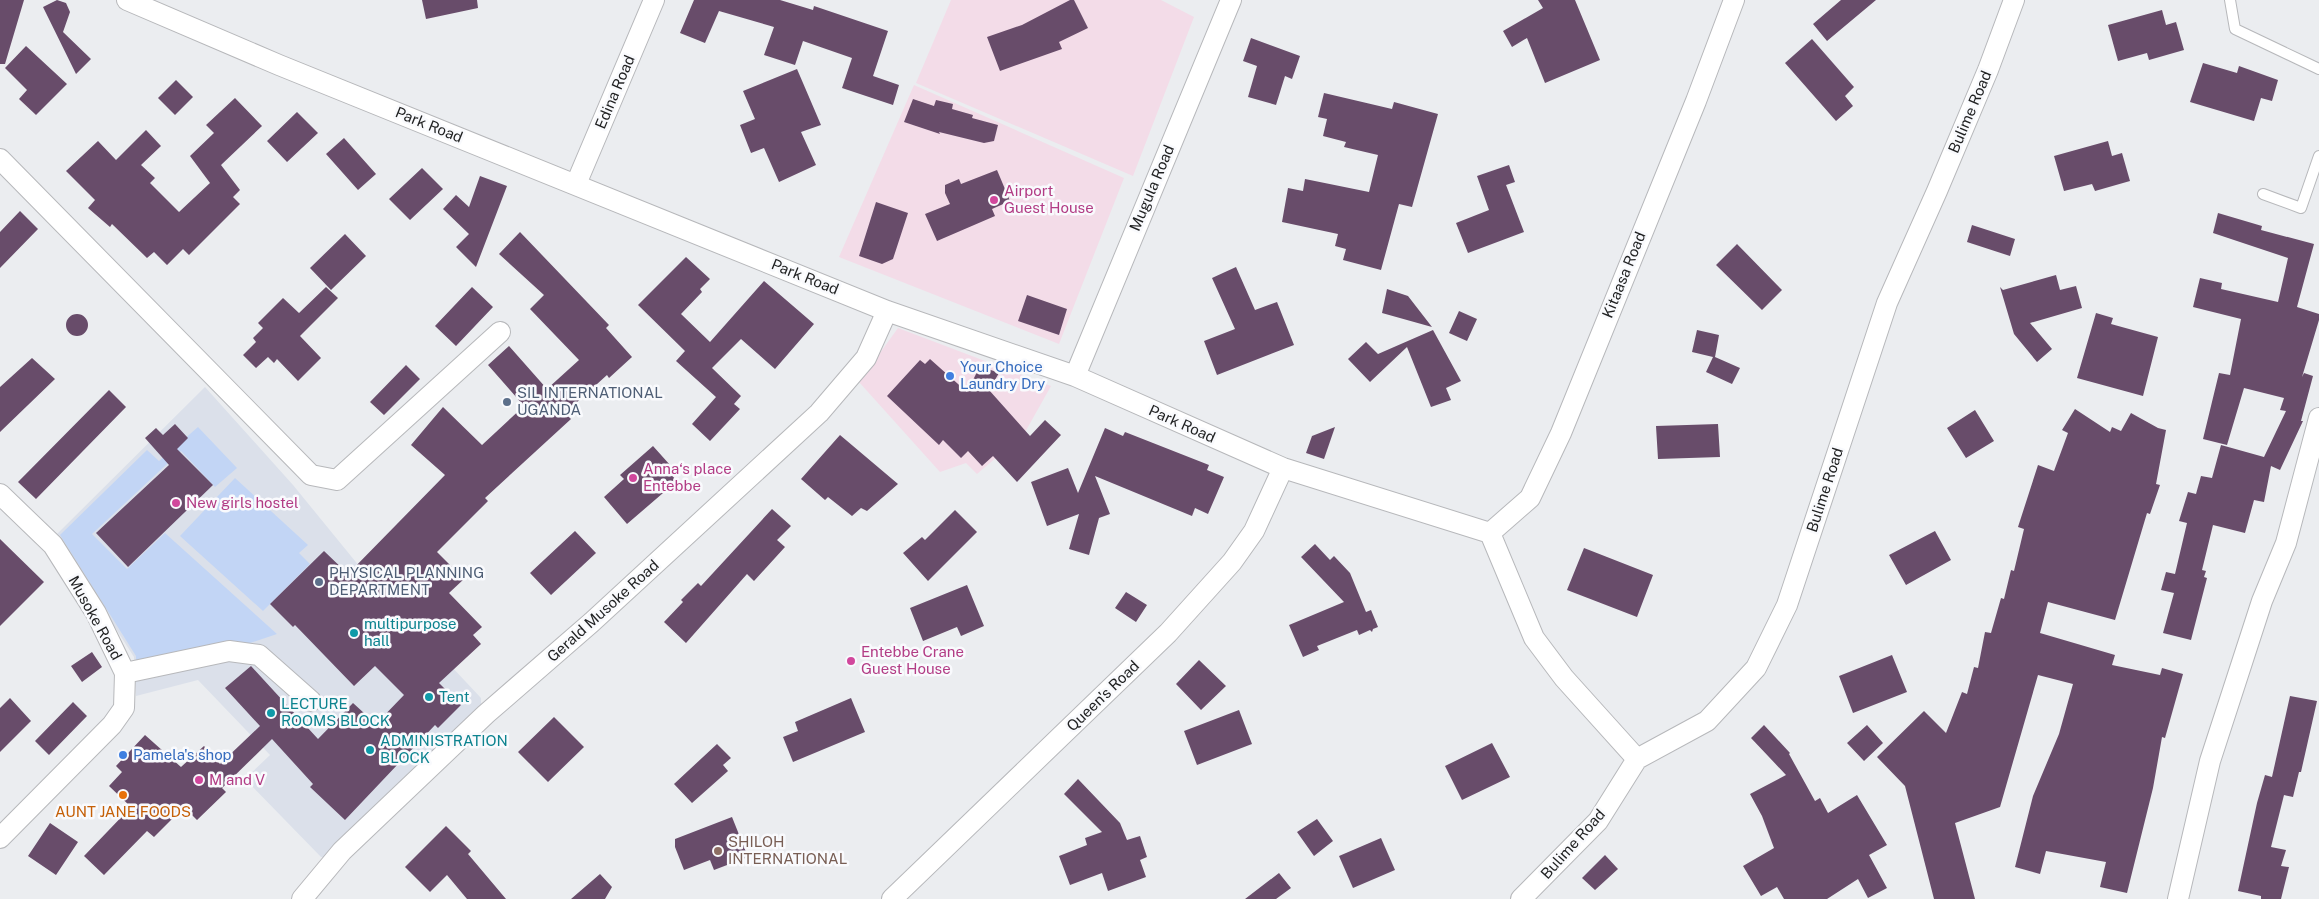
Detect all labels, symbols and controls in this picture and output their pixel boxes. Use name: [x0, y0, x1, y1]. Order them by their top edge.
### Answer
street label: Edina Road: [591, 53, 638, 131]
street label: Bulime Road: [1945, 68, 1994, 155]
street label: Park Road: [393, 103, 465, 146]
street label: Mugula Road: [1126, 142, 1177, 233]
place label: Airport Guest House: [1004, 182, 1094, 216]
marker: Airport Guest House: [988, 194, 1000, 206]
street label: Kitaasa Road: [1599, 229, 1649, 320]
street label: Park Road: [769, 255, 841, 298]
place label: Your Choice Laundry Dry: [960, 358, 1045, 392]
marker: Your Choice Laundry Dry: [944, 370, 956, 382]
place label: SIL INTERNATIONAL UGANDA: [517, 384, 663, 418]
marker: SIL INTERNATIONAL UGANDA: [501, 396, 513, 408]
street label: Park Road: [1146, 401, 1218, 446]
street label: Bulime Road: [1803, 446, 1846, 534]
place label: Anna‘s place Entebbe: [643, 460, 732, 494]
marker: Anna‘s place Entebbe: [627, 472, 639, 484]
place label: New girls hostel: [186, 494, 299, 511]
marker: New girls hostel: [170, 497, 182, 509]
street label: Gerald Musoke Road: [544, 556, 662, 665]
place label: PHYSICAL PLANNING DEPARTMENT: [329, 564, 484, 598]
street label: Musoke Road: [65, 573, 126, 663]
marker: PHYSICAL PLANNING DEPARTMENT: [313, 576, 325, 588]
place label: multipurpose hall: [364, 615, 456, 649]
marker: multipurpose hall: [348, 627, 360, 639]
place label: Entebbe Crane Guest House: [861, 643, 964, 677]
marker: Entebbe Crane Guest House: [845, 655, 857, 667]
street label: Queen's Road: [1063, 657, 1142, 734]
place label: Tent: [439, 688, 470, 705]
marker: Tent: [423, 691, 435, 703]
place label: LECTURE ROOMS BLOCK: [281, 695, 390, 729]
marker: LECTURE ROOMS BLOCK: [265, 707, 277, 719]
place label: ADMINISTRATION BLOCK: [380, 732, 508, 766]
marker: ADMINISTRATION BLOCK: [364, 744, 376, 756]
place label: Pamela's shop: [133, 746, 232, 763]
marker: Pamela's shop: [117, 749, 129, 761]
place label: M and V: [209, 771, 265, 788]
marker: M and V: [193, 774, 205, 786]
marker: AUNT JANE FOODS: [117, 789, 129, 801]
place label: AUNT JANE FOODS: [55, 803, 191, 820]
street label: Bulime Road: [1537, 805, 1608, 882]
place label: SHILOH INTERNATIONAL: [728, 833, 847, 867]
marker: SHILOH INTERNATIONAL: [712, 845, 724, 857]

